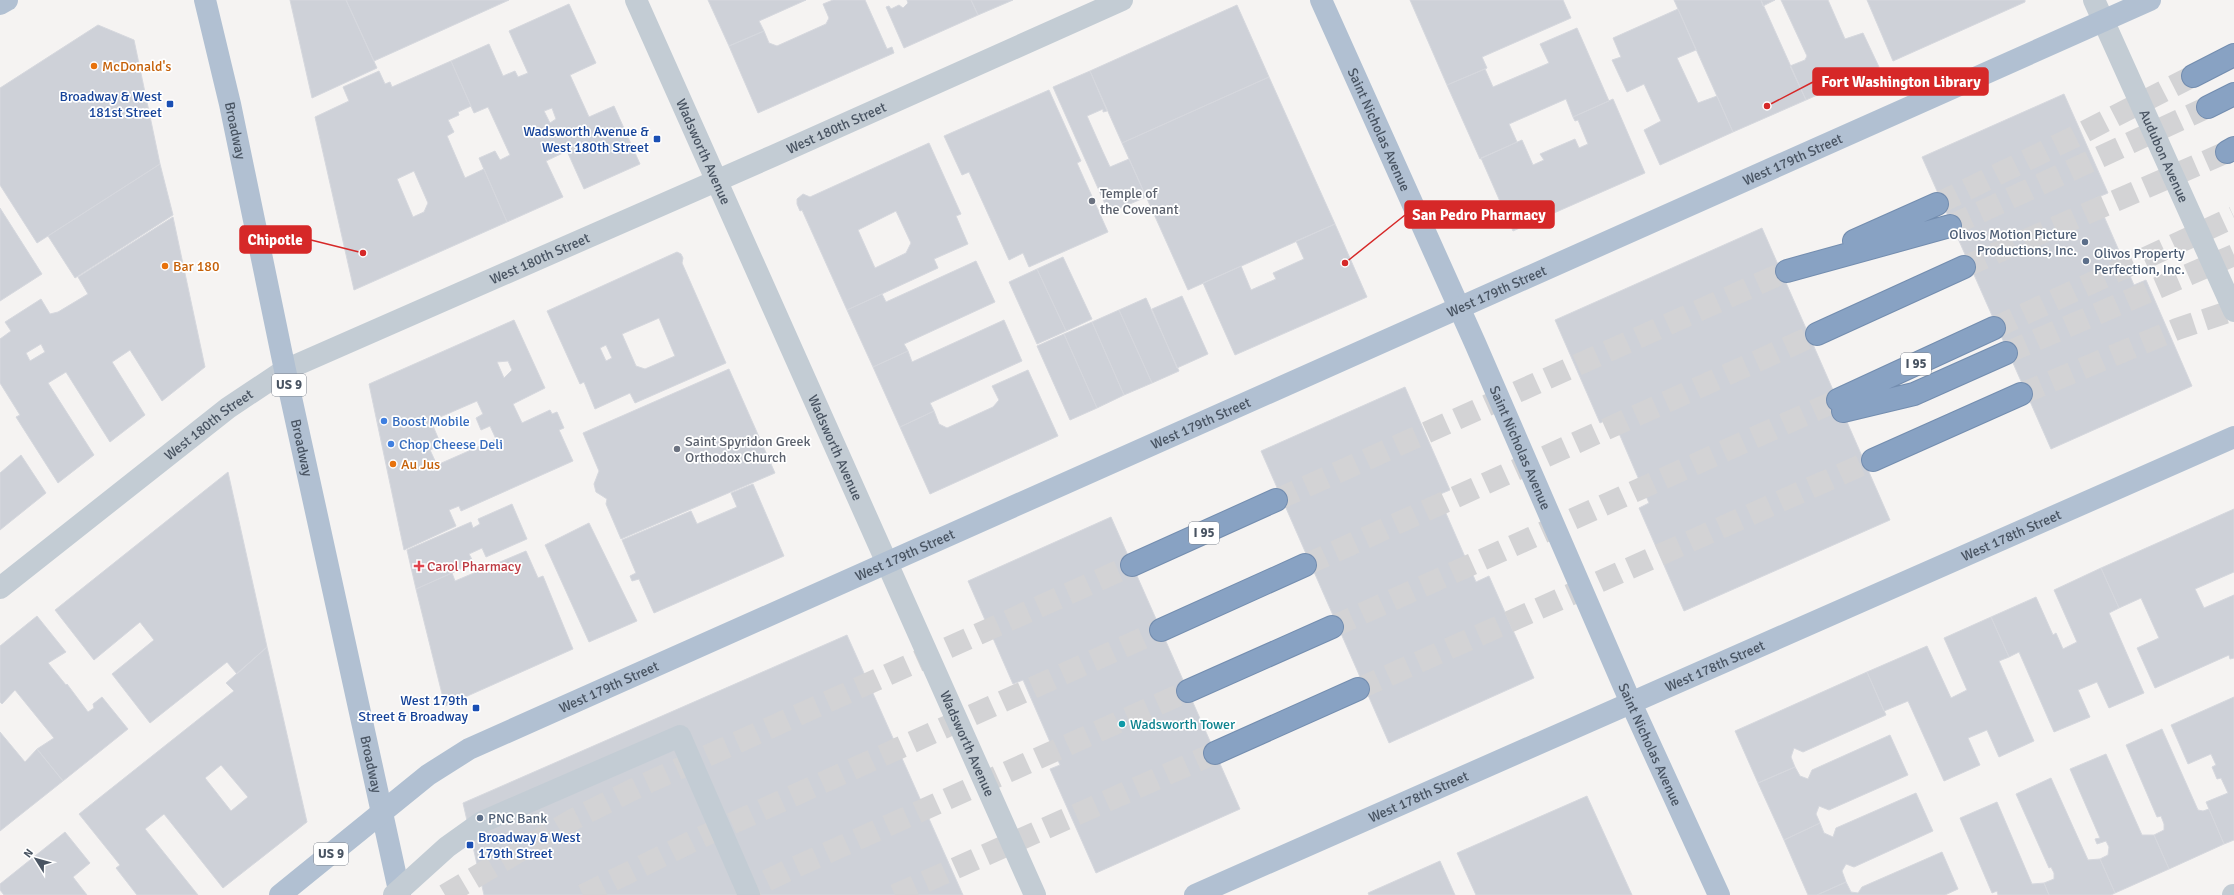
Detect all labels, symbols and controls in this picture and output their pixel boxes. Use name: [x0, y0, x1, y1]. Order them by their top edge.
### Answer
place label: McDonald's: [102, 58, 171, 75]
marker: McDonald's: [89, 61, 99, 71]
street label: Saint Nicholas Avenue: [1344, 65, 1414, 194]
callout: Fort Washington Library: [1813, 68, 1988, 95]
text: Fort Washington Library: [1821, 73, 1981, 91]
place label: Broadway & West 181st Street: [59, 88, 162, 121]
street label: Wadsworth Avenue: [673, 96, 735, 207]
street label: West 180th Street: [784, 98, 889, 157]
marker: Broadway & West 181st Street: [165, 99, 175, 109]
street label: Broadway: [221, 100, 250, 161]
street label: Audubon Avenue: [2136, 107, 2193, 205]
place label: Wadsworth Avenue & West 180th Street: [523, 123, 649, 156]
street label: West 179th Street: [1740, 130, 1845, 189]
marker: Wadsworth Avenue & West 180th Street: [652, 134, 662, 144]
place label: Temple of the Covenant: [1100, 185, 1179, 218]
marker: Temple of the Covenant: [1087, 196, 1097, 206]
callout: San Pedro Pharmacy: [1405, 201, 1554, 228]
text: San Pedro Pharmacy: [1412, 206, 1546, 224]
callout: Chipotle: [240, 226, 311, 253]
place label: Olivos Motion Picture Productions, Inc.: [1949, 226, 2077, 259]
street label: West 180th Street: [487, 229, 592, 288]
text: Chipotle: [247, 231, 303, 249]
marker: Olivos Motion Picture Productions, Inc.: [2080, 237, 2090, 247]
place label: Olivos Property Perfection, Inc.: [2094, 245, 2185, 278]
marker: Olivos Property Perfection, Inc.: [2081, 256, 2091, 266]
place label: Bar 180: [173, 258, 219, 275]
marker: Bar 180: [160, 261, 170, 271]
street label: West 179th Street: [1444, 262, 1549, 321]
road number: I 95: [1901, 353, 1931, 375]
road number: US 9: [272, 374, 306, 396]
street label: Saint Nicholas Avenue: [1486, 383, 1555, 512]
street label: West 180th Street: [161, 385, 256, 464]
street label: Wadsworth Avenue: [805, 392, 867, 503]
street label: West 179th Street: [1148, 393, 1253, 453]
place label: Boost Mobile: [392, 413, 470, 430]
marker: Boost Mobile: [379, 416, 389, 426]
street label: Broadway: [287, 417, 317, 478]
place label: Saint Spyridon Greek Orthodox Church: [685, 433, 811, 466]
place label: Chop Cheese Deli: [399, 436, 503, 453]
marker: Chop Cheese Deli: [386, 439, 396, 449]
marker: Saint Spyridon Greek Orthodox Church: [672, 444, 682, 454]
place label: Au Jus: [401, 456, 440, 473]
marker: Au Jus: [388, 459, 398, 469]
street label: West 178th Street: [1959, 506, 2064, 565]
road number: I 95: [1189, 522, 1219, 544]
street label: West 179th Street: [852, 525, 957, 585]
place label: Carol Pharmacy: [427, 558, 521, 575]
marker: Carol Pharmacy: [414, 561, 424, 571]
street label: West 178th Street: [1662, 636, 1767, 695]
street label: West 179th Street: [556, 657, 661, 716]
street label: Saint Nicholas Avenue: [1615, 680, 1686, 809]
street label: Wadsworth Avenue: [936, 688, 998, 799]
place label: West 179th Street & Broadway: [358, 692, 468, 725]
marker: West 179th Street & Broadway: [471, 703, 481, 713]
place label: Wadsworth Tower: [1130, 716, 1236, 733]
marker: Wadsworth Tower: [1117, 719, 1127, 729]
street label: Broadway: [357, 734, 386, 795]
street label: West 178th Street: [1366, 767, 1471, 826]
place label: PNC Bank: [488, 810, 547, 827]
marker: PNC Bank: [475, 813, 485, 823]
place label: Broadway & West 179th Street: [478, 829, 581, 862]
north arrow: [16, 839, 56, 879]
marker: Broadway & West 179th Street: [465, 840, 475, 850]
road number: US 9: [314, 843, 348, 865]
text: N: [21, 846, 36, 860]

